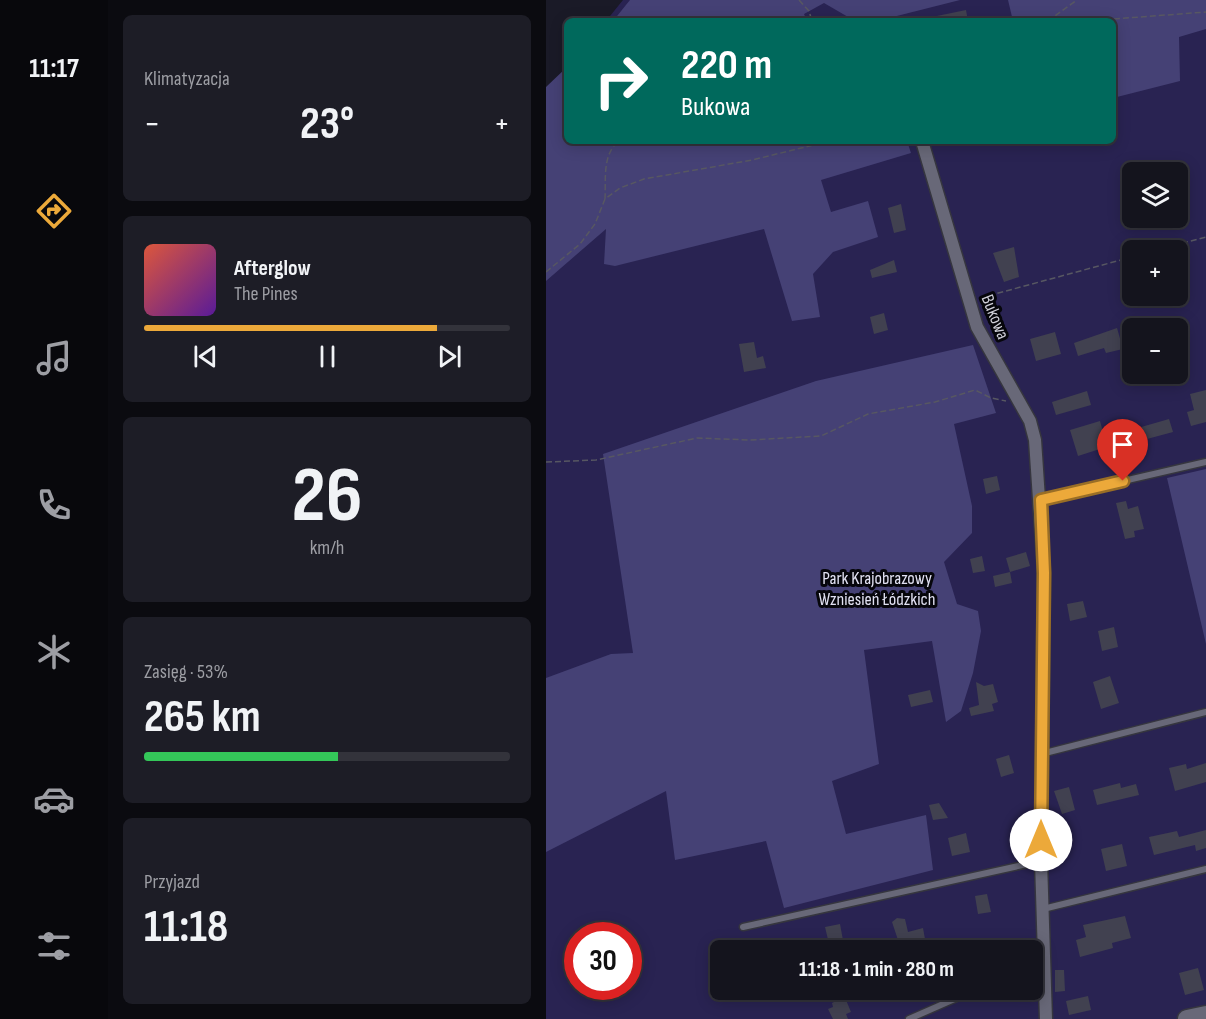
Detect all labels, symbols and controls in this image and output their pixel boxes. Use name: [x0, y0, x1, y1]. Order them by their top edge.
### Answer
text: 220 m: [681, 40, 772, 91]
icon: right: [582, 42, 660, 120]
text: 11:17: [29, 53, 79, 85]
text: Klimatyzacja: [144, 67, 230, 91]
text: Bukowa: [681, 91, 750, 123]
text: 23°: [300, 97, 354, 152]
text: −: [144, 104, 160, 144]
text: +: [494, 104, 510, 144]
map controls: [1122, 162, 1188, 384]
button: layers: [1122, 162, 1188, 228]
icon: directions: [33, 190, 75, 232]
button: +: [1122, 240, 1188, 306]
text: Afterglow: [234, 255, 311, 282]
text: The Pines: [234, 282, 298, 306]
street label: Bukowa: [977, 292, 1013, 342]
button: −: [1122, 318, 1188, 384]
icon: music: [33, 337, 75, 379]
icon: previous: [189, 340, 222, 373]
icon: pause: [311, 340, 344, 373]
icon: next: [433, 340, 466, 373]
pin: [1097, 419, 1148, 481]
icon: arrive: [1106, 428, 1139, 461]
text: 26: [292, 450, 362, 543]
icon: phone: [33, 484, 75, 526]
text: km/h: [310, 536, 344, 560]
park label: Park Krajobrazowy Wzniesień Łódzkich: [819, 568, 935, 610]
icon: climate: [33, 631, 75, 673]
text: Zasięg · 53%: [144, 660, 228, 684]
text: 265 km: [144, 690, 261, 745]
icon: car: [33, 778, 75, 820]
position arrow: [1009, 808, 1073, 872]
text: Przyjazd: [144, 870, 200, 894]
text: 11:18: [144, 900, 228, 955]
speed limit sign: 30: [564, 922, 642, 1000]
icon: filters: [33, 925, 75, 967]
text: 11:18 · 1 min · 280 m: [799, 956, 954, 983]

